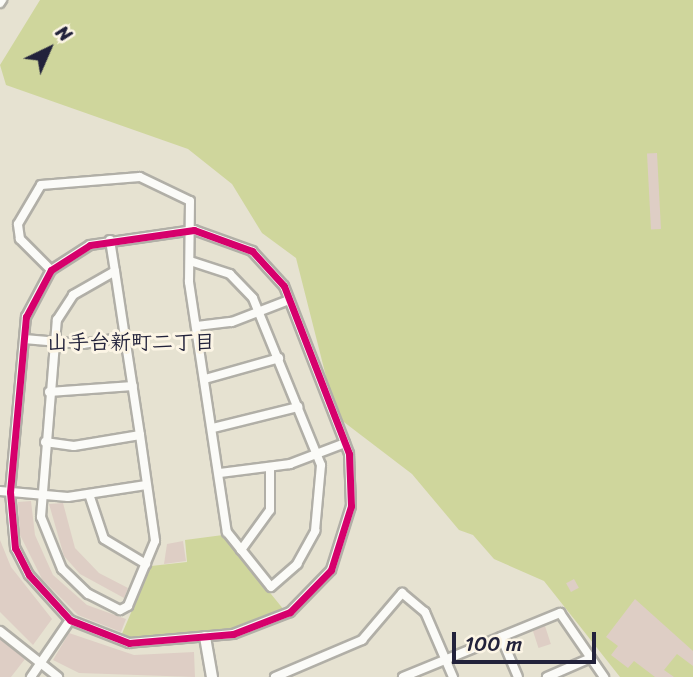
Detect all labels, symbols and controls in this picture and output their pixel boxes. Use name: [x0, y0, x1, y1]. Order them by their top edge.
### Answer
north arrow: [14, 14, 84, 84]
text: N: [48, 17, 80, 50]
district label: 山手台新町二丁目: [47, 329, 215, 355]
scale bar: [455, 618, 598, 662]
text: 100 m: [465, 625, 522, 663]

